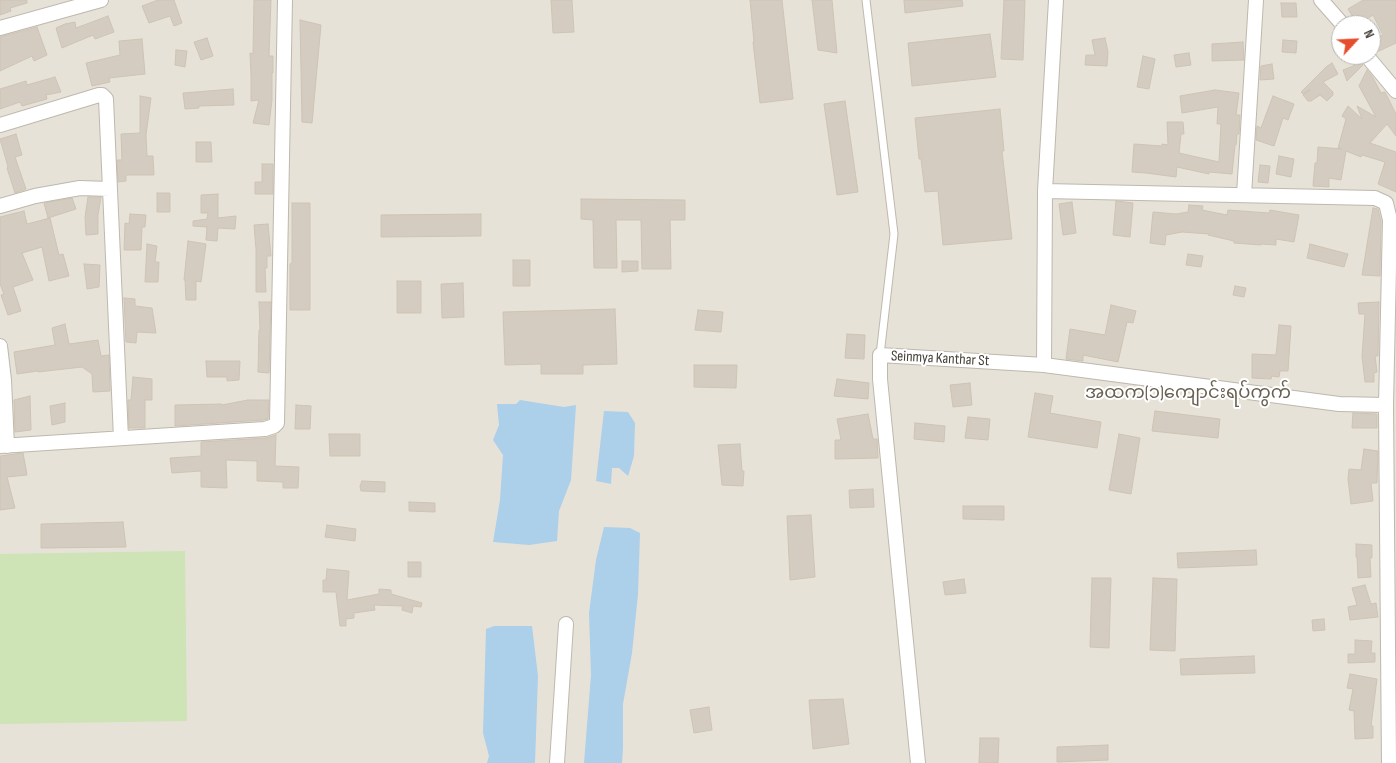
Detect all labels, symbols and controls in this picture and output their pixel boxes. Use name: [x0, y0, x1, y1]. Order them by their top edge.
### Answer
north arrow: [1331, 15, 1381, 65]
text: N: [1360, 27, 1378, 41]
street label: Seinmya Kanthar St: [890, 347, 990, 371]
district label: အထက(၁)ကျောင်းရပ်ကွက်: [1085, 382, 1291, 404]

